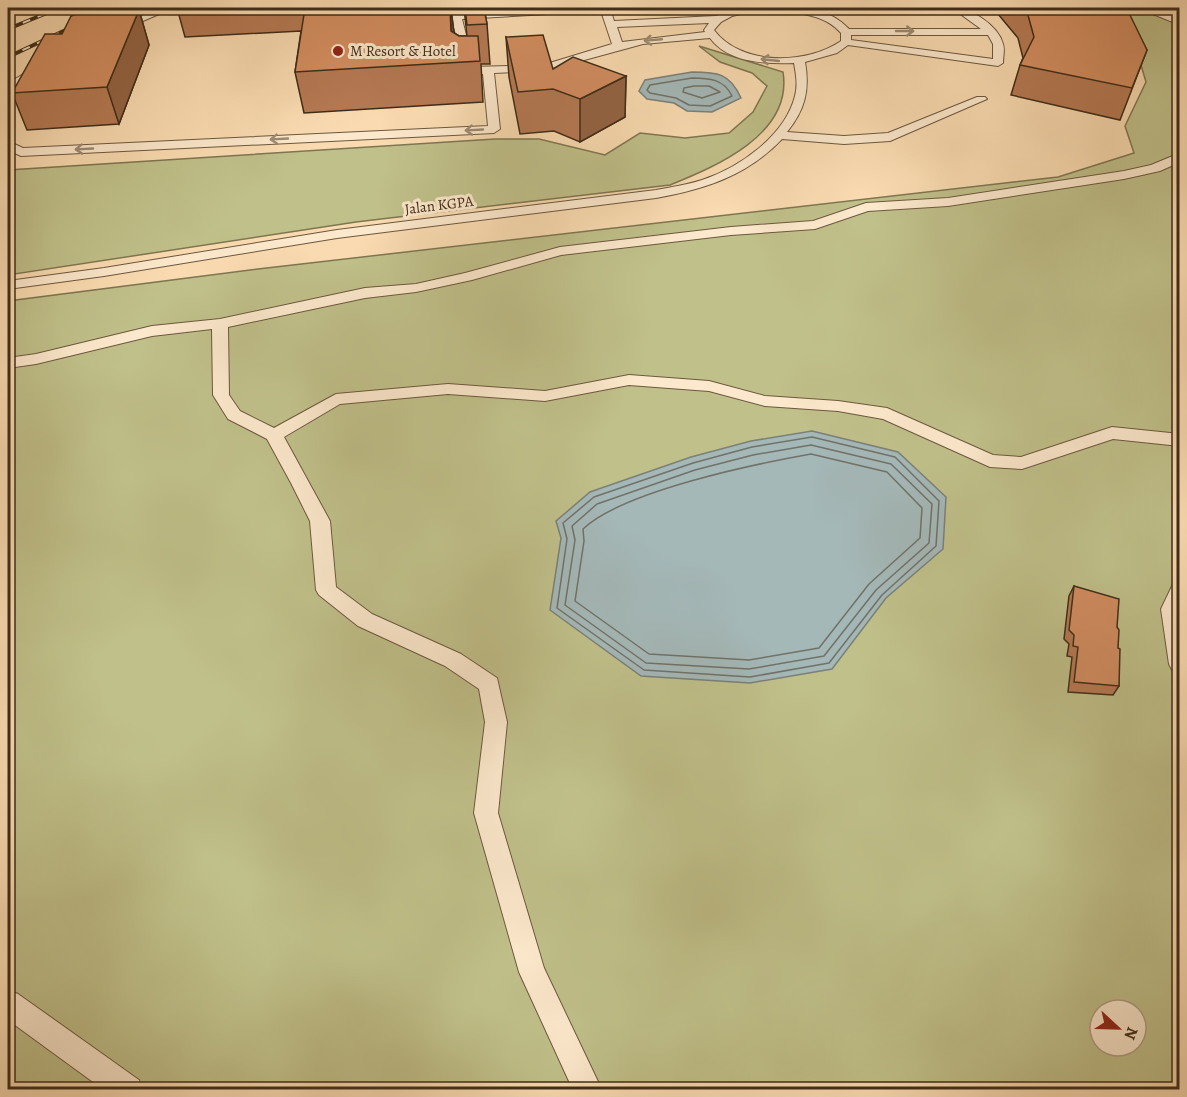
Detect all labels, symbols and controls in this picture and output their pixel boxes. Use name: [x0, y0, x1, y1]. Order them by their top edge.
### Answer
one-way arrow: [894, 25, 914, 37]
one-way arrow: [644, 35, 664, 46]
place label: M Resort & Hotel: [350, 41, 456, 61]
marker: M Resort & Hotel: [331, 44, 345, 58]
one-way arrow: [761, 54, 780, 65]
one-way arrow: [464, 124, 484, 135]
one-way arrow: [270, 134, 290, 145]
one-way arrow: [75, 143, 95, 154]
street label: Jalan KGPA: [403, 191, 475, 219]
north arrow: [1088, 998, 1148, 1058]
text: N: [1118, 1024, 1143, 1043]

